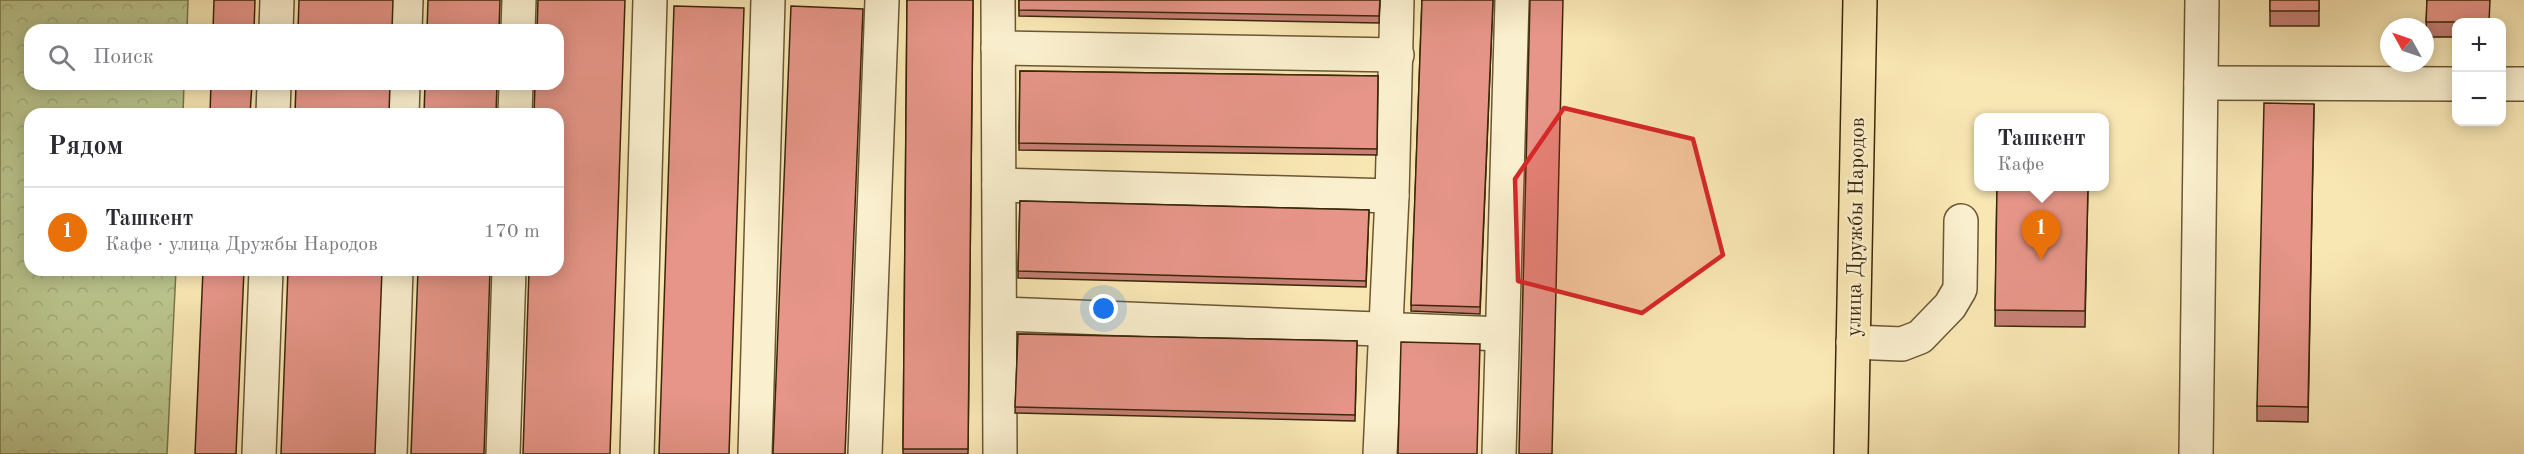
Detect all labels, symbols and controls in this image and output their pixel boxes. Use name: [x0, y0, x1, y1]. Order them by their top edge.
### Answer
north arrow: [2380, 18, 2434, 72]
map controls: [2452, 18, 2506, 126]
button: +: [2452, 18, 2506, 72]
search box: [24, 24, 564, 90]
icon: search: [45, 41, 78, 74]
text: Поиск: [93, 46, 154, 68]
button: −: [2452, 72, 2506, 126]
popup: [1974, 113, 2109, 191]
street label: улица Дружбы Народов: [1844, 117, 1869, 337]
text: Ташкент: [1997, 128, 2086, 150]
text: Рядом: [48, 134, 123, 160]
text: Кафе: [1997, 155, 2044, 175]
text: Ташкент: [105, 208, 193, 230]
pin: 1: [2022, 210, 2060, 260]
text: 1: [62, 222, 73, 242]
text: 170 m: [484, 222, 540, 242]
text: Кафе · улица Дружбы Народов: [105, 235, 378, 255]
your location: [1089, 294, 1118, 323]

